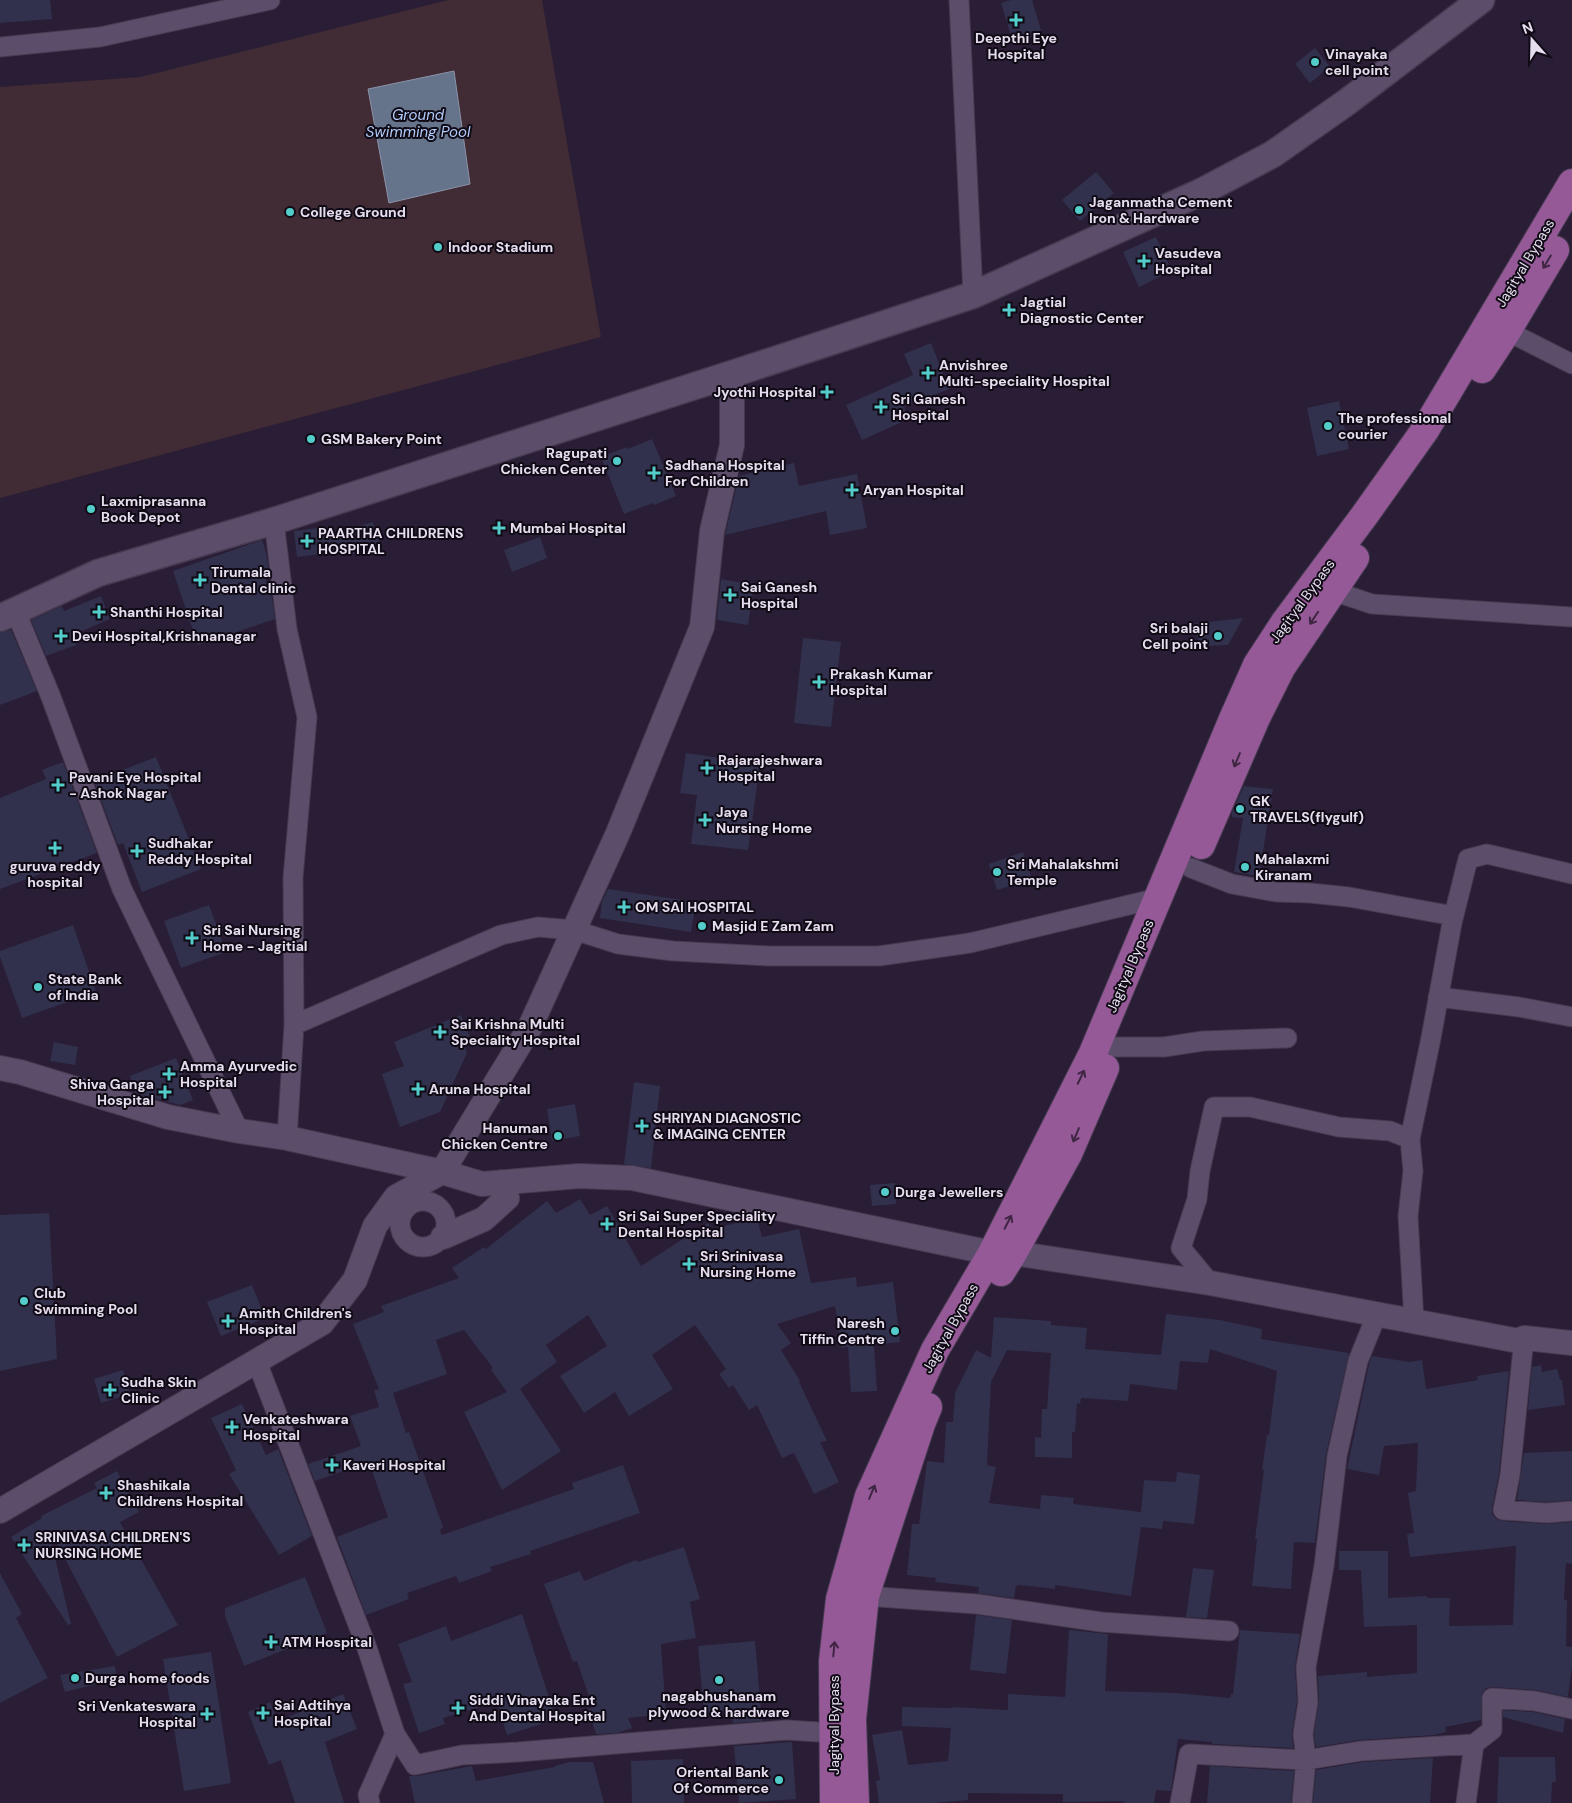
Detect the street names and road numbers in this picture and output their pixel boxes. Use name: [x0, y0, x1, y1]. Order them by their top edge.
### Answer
street label: Jagityal Bypass: [1492, 216, 1558, 310]
street label: Jagityal Bypass: [1265, 555, 1339, 647]
street label: Jagityal Bypass: [1102, 917, 1158, 1015]
street label: Jagityal Bypass: [918, 1280, 982, 1376]
street label: Jagityal Bypass: [825, 1675, 843, 1775]

